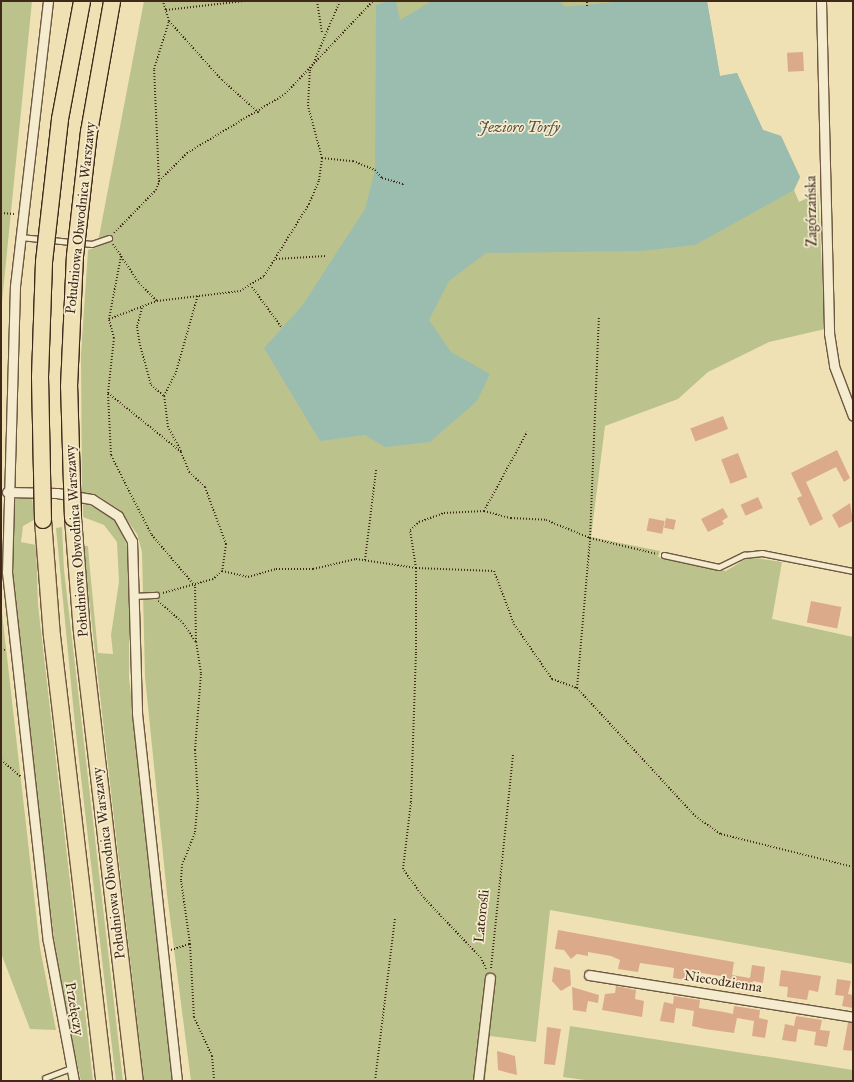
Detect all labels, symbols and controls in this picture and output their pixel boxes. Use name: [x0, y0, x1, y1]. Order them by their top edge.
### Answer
water label: Jezioro Torfy: [478, 119, 560, 137]
street label: Południowa Obwodnica Warszawy: [63, 121, 99, 315]
street label: Zagórzańska: [803, 175, 821, 247]
street label: Południowa Obwodnica Warszawy: [62, 444, 92, 638]
street label: Południowa Obwodnica Warszawy: [89, 766, 129, 960]
street label: Latorośli: [471, 889, 493, 943]
street label: Niecodzienna: [683, 968, 763, 996]
street label: Przełęczy: [61, 981, 87, 1037]

